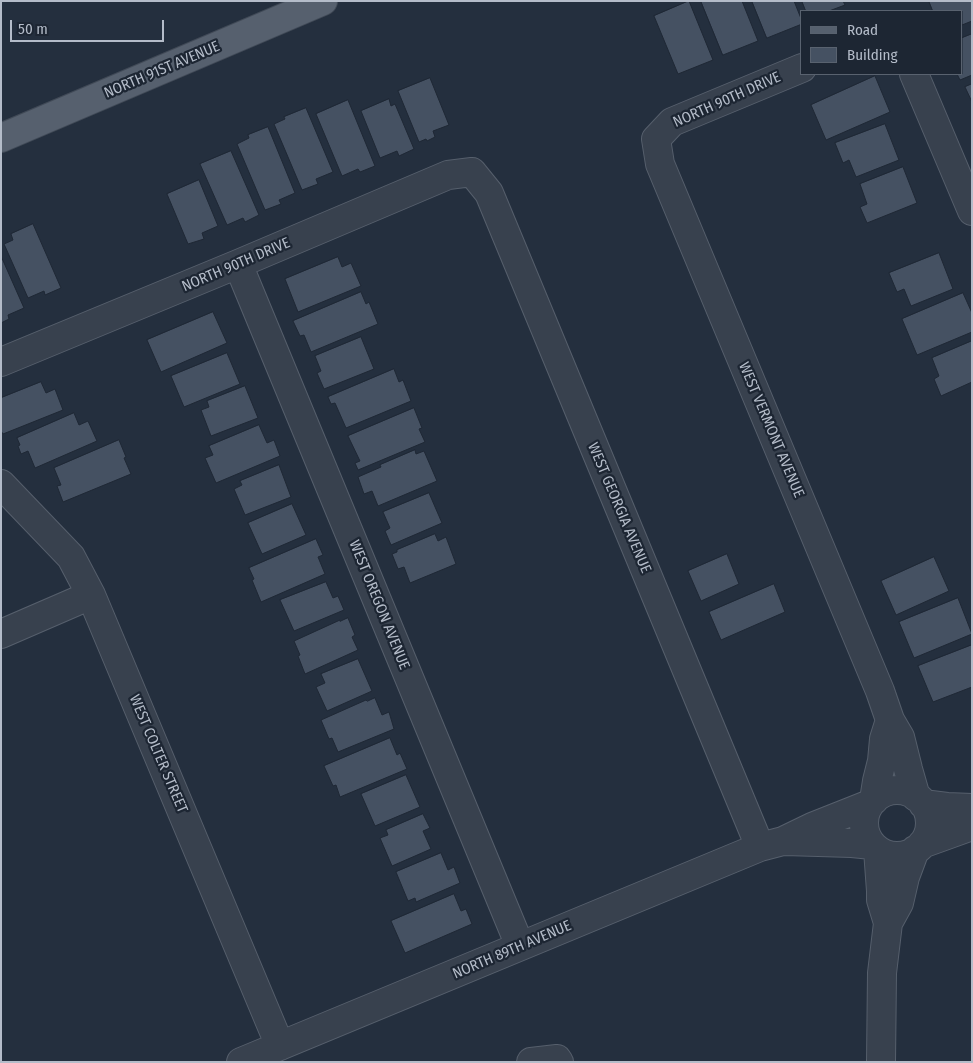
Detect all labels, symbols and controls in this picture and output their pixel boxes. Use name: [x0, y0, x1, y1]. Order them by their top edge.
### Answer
scale bar: [12, 10, 166, 42]
legend: [800, 10, 963, 75]
text: 50 m: [18, 20, 48, 38]
text: Road: [847, 21, 878, 39]
street label: NORTH 91ST AVENUE: [102, 38, 222, 102]
text: Building: [847, 46, 898, 64]
street label: NORTH 90TH DRIVE: [671, 68, 783, 132]
street label: NORTH 90TH DRIVE: [179, 234, 293, 296]
street label: WEST VERMONT AVENUE: [734, 360, 808, 500]
street label: WEST GEORGIA AVENUE: [583, 440, 655, 576]
street label: WEST OREGON AVENUE: [345, 538, 413, 672]
street label: WEST COLTER STREET: [125, 692, 191, 816]
street label: NORTH 89TH AVENUE: [450, 917, 574, 983]

